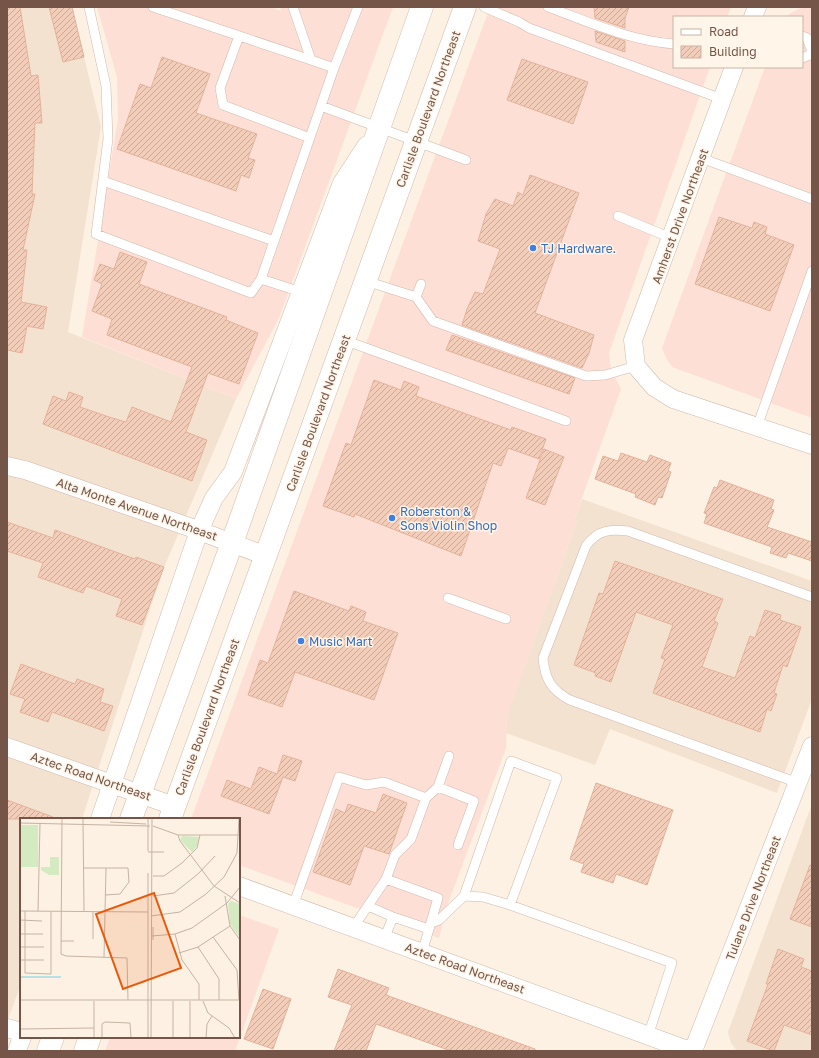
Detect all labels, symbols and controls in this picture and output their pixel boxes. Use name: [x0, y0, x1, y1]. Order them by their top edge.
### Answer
legend: [673, 16, 803, 68]
text: Road: [709, 24, 738, 39]
street label: Carlisle Boulevard Northeast: [393, 28, 464, 190]
text: Building: [709, 44, 757, 59]
street label: Amherst Drive Northeast: [649, 146, 712, 286]
place label: TJ Hardware.: [541, 241, 616, 256]
marker: TJ Hardware.: [528, 243, 538, 253]
street label: Carlisle Boulevard Northeast: [283, 332, 354, 494]
street label: Alta Monte Avenue Northeast: [55, 474, 220, 544]
place label: Roberston & Sons Violin Shop: [400, 504, 497, 533]
marker: Roberston & Sons Violin Shop: [387, 513, 397, 523]
place label: Music Mart: [309, 634, 373, 649]
street label: Carlisle Boulevard Northeast: [172, 636, 243, 798]
marker: Music Mart: [296, 636, 306, 646]
street label: Aztec Road Northeast: [29, 748, 153, 804]
inset map: [20, 818, 240, 1038]
street label: Tulane Drive Northeast: [722, 833, 784, 963]
street label: Aztec Road Northeast: [403, 939, 527, 997]

